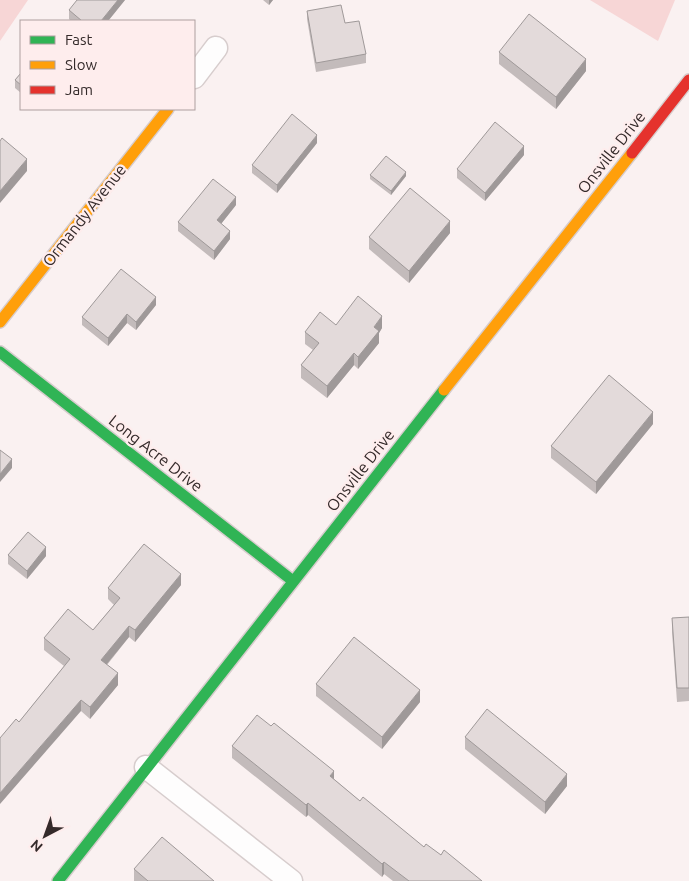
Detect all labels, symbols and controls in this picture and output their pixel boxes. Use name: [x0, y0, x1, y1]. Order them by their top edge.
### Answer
legend: [20, 20, 195, 110]
text: Fast: [65, 31, 93, 48]
text: Slow: [65, 56, 98, 73]
text: Jam: [65, 81, 93, 98]
street label: Onsville Drive: [573, 107, 649, 197]
street label: Ormandy Avenue: [39, 160, 129, 270]
street label: Long Acre Drive: [106, 411, 206, 495]
street label: Onsville Drive: [322, 425, 398, 515]
north arrow: [20, 811, 70, 861]
text: N: [27, 836, 46, 855]

